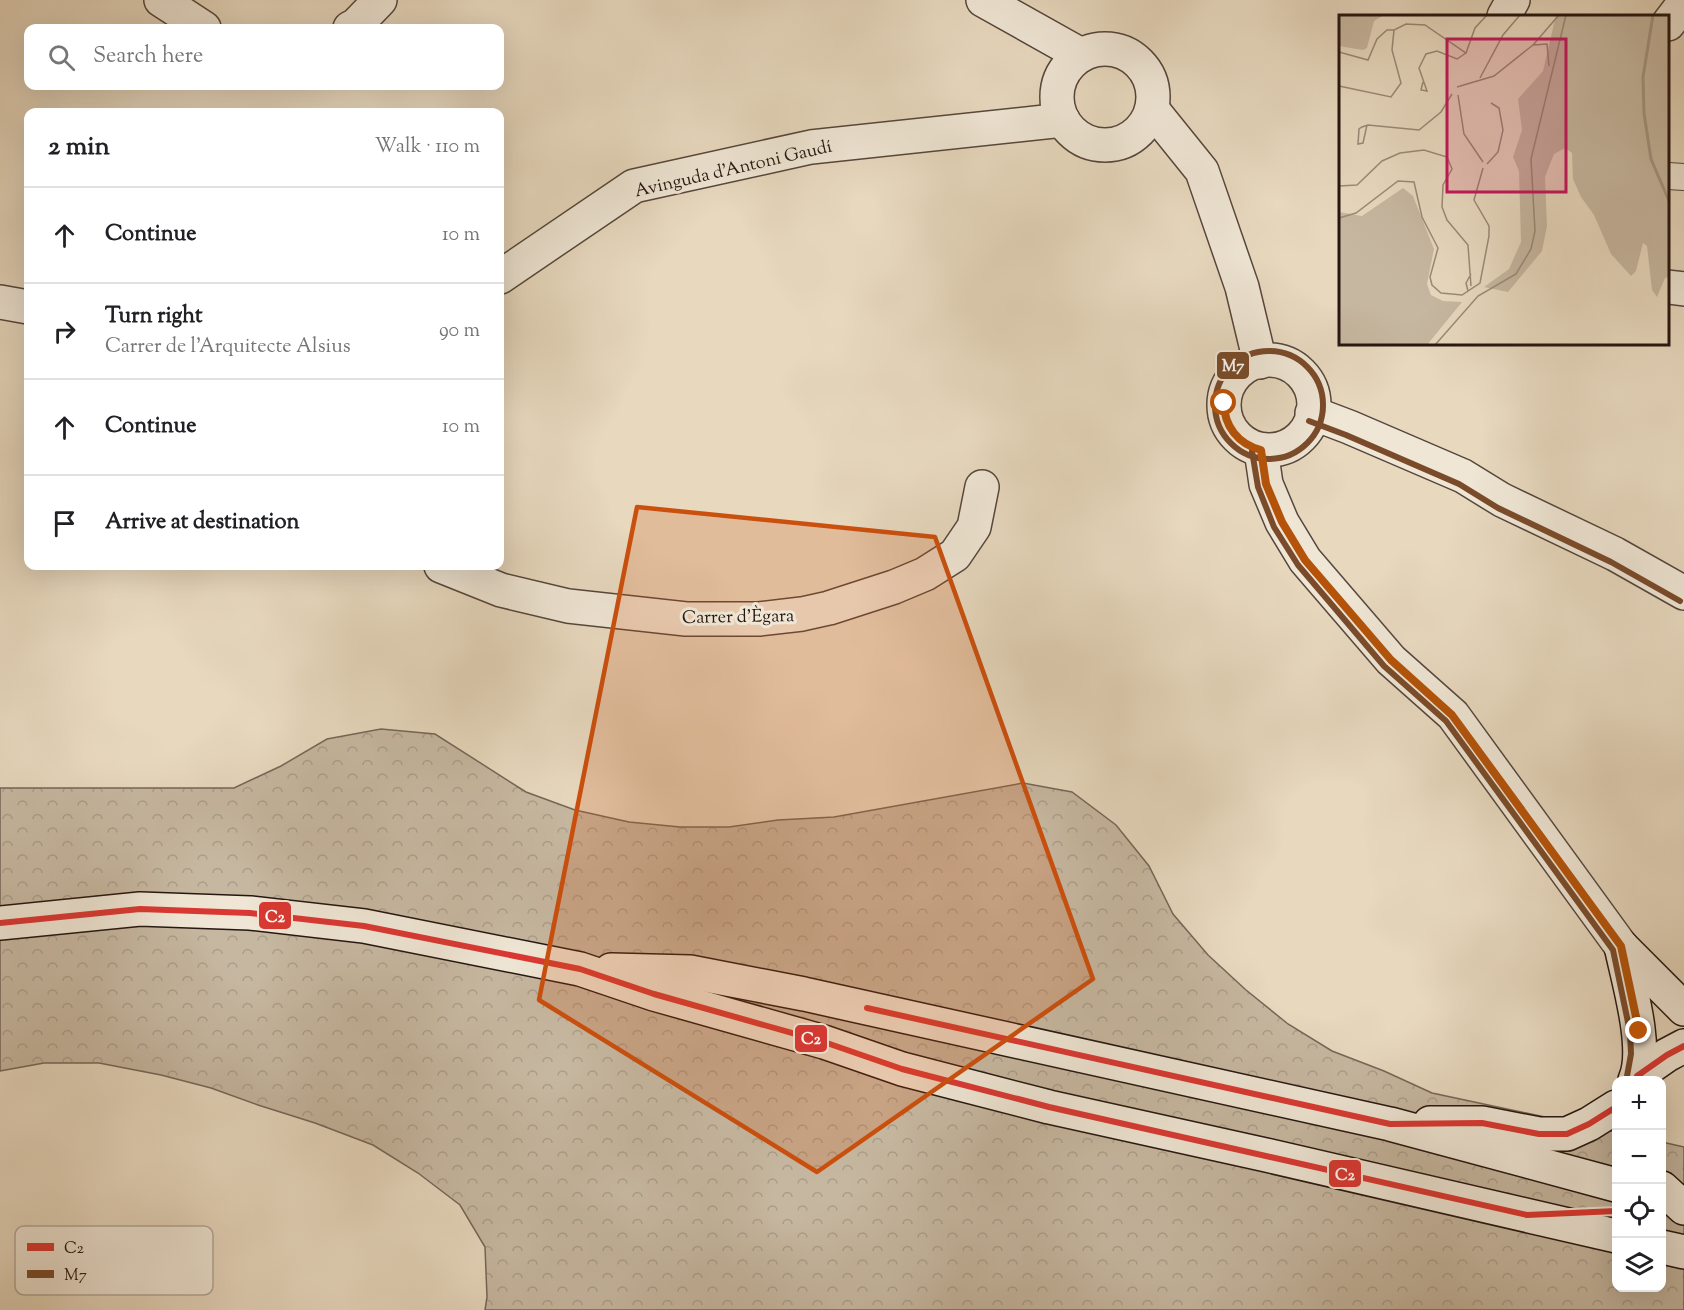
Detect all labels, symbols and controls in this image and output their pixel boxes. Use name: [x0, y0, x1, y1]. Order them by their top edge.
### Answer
inset map: [1339, 15, 1669, 345]
search box: [24, 24, 504, 90]
icon: search: [45, 41, 78, 74]
text: Search here: [93, 41, 203, 73]
text: 2 min: [48, 129, 110, 166]
text: Walk · 110 m: [375, 133, 480, 162]
street label: Avinguda d'Antoni Gaudí: [632, 135, 835, 205]
icon: ahead: [48, 219, 81, 252]
text: Continue: [105, 219, 196, 251]
text: 10 m: [442, 221, 480, 250]
text: Turn right: [105, 301, 202, 333]
icon: right: [48, 315, 81, 348]
text: 90 m: [439, 317, 480, 346]
text: Carrer de l'Arquitecte Alsius: [105, 333, 351, 362]
line badge: M7: [1216, 351, 1250, 380]
text: M7: [1222, 356, 1245, 379]
route start: [1210, 389, 1236, 415]
icon: ahead: [48, 411, 81, 444]
text: Continue: [105, 411, 196, 443]
text: 10 m: [442, 413, 480, 442]
icon: arrive: [48, 507, 81, 540]
text: Arrive at destination: [105, 507, 300, 539]
street label: Carrer d'Ègara: [682, 604, 794, 632]
line badge: C2: [258, 901, 292, 930]
text: C2: [265, 907, 286, 930]
route end: [1625, 1017, 1651, 1043]
line badge: C2: [794, 1024, 828, 1053]
text: C2: [801, 1029, 822, 1052]
map controls: [1612, 1076, 1666, 1292]
button: +: [1612, 1076, 1666, 1130]
button: −: [1612, 1130, 1666, 1184]
line badge: C2: [1328, 1159, 1362, 1188]
text: C2: [1335, 1165, 1356, 1188]
button: locate: [1612, 1184, 1666, 1238]
legend: [15, 1226, 213, 1295]
text: C2: [64, 1238, 85, 1261]
button: layers: [1612, 1238, 1666, 1292]
text: M7: [64, 1265, 87, 1288]

